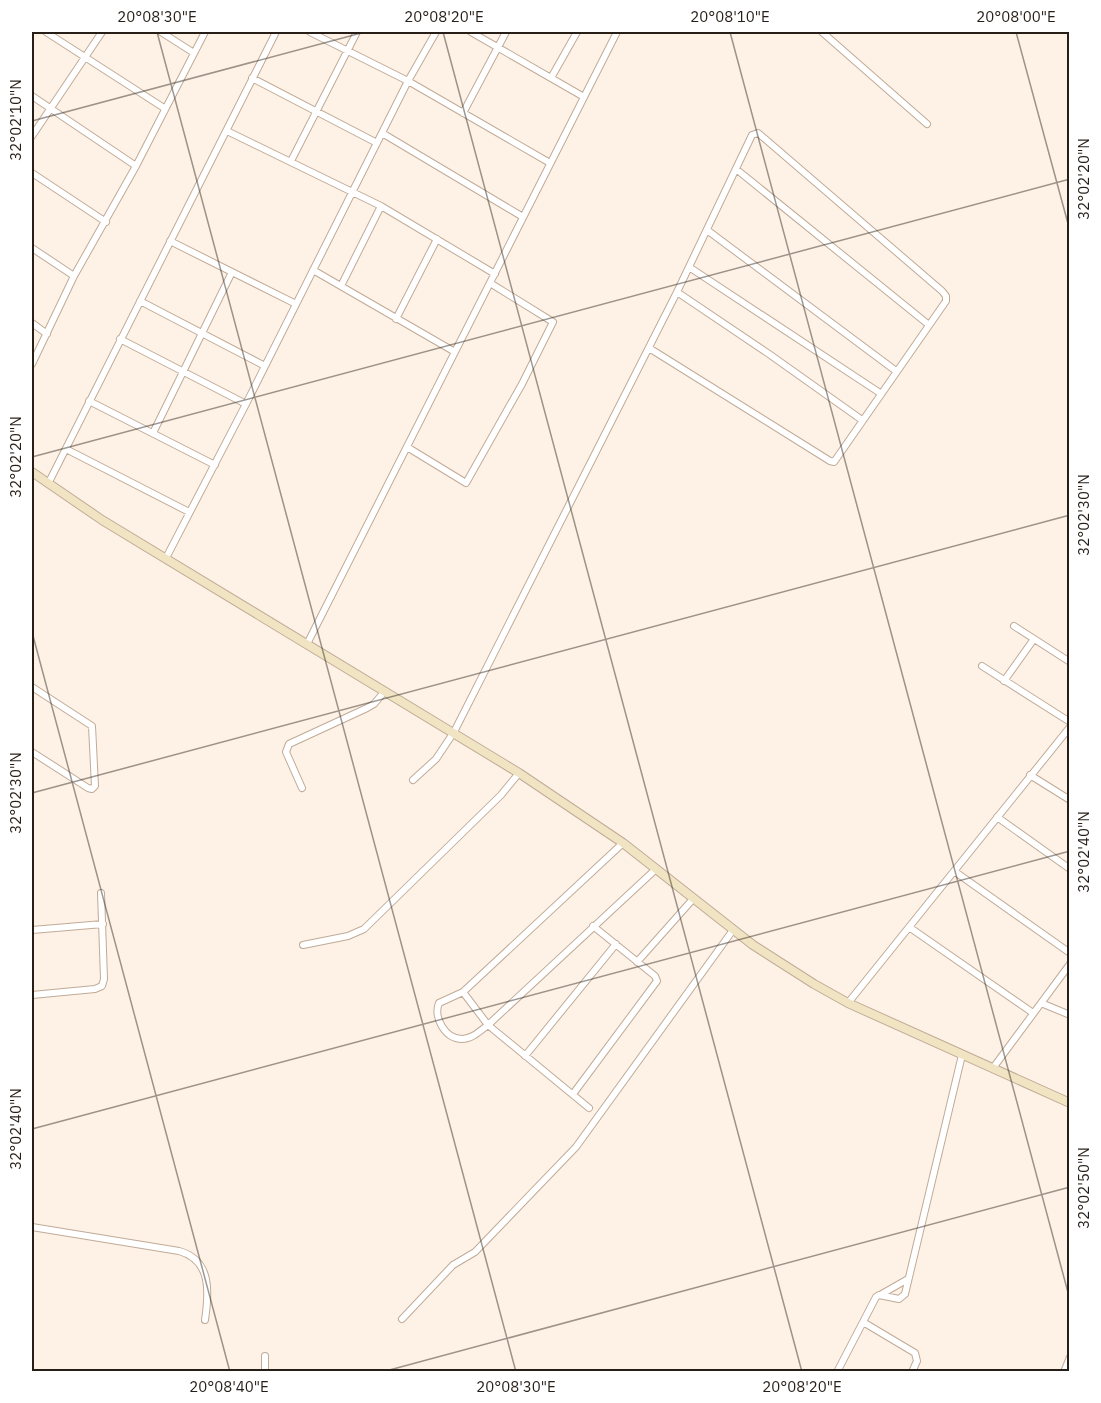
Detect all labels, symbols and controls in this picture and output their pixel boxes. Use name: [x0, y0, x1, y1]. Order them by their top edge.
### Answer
text: 20°08'30"E: [117, 7, 197, 26]
text: 20°08'20"E: [404, 7, 484, 26]
text: 20°08'10"E: [690, 7, 770, 26]
text: 20°08'00"E: [976, 7, 1056, 26]
text: 32°02'10"N: [6, 79, 25, 161]
text: 32°02'20"N: [1074, 138, 1093, 220]
text: 32°02'20"N: [6, 416, 25, 498]
text: 32°02'30"N: [1074, 474, 1093, 556]
text: 32°02'30"N: [6, 752, 25, 834]
text: 32°02'40"N: [1074, 811, 1093, 893]
text: 32°02'40"N: [6, 1088, 25, 1170]
text: 32°02'50"N: [1074, 1147, 1093, 1229]
text: 20°08'40"E: [189, 1377, 269, 1396]
text: 20°08'30"E: [476, 1377, 556, 1396]
text: 20°08'20"E: [762, 1377, 842, 1396]

